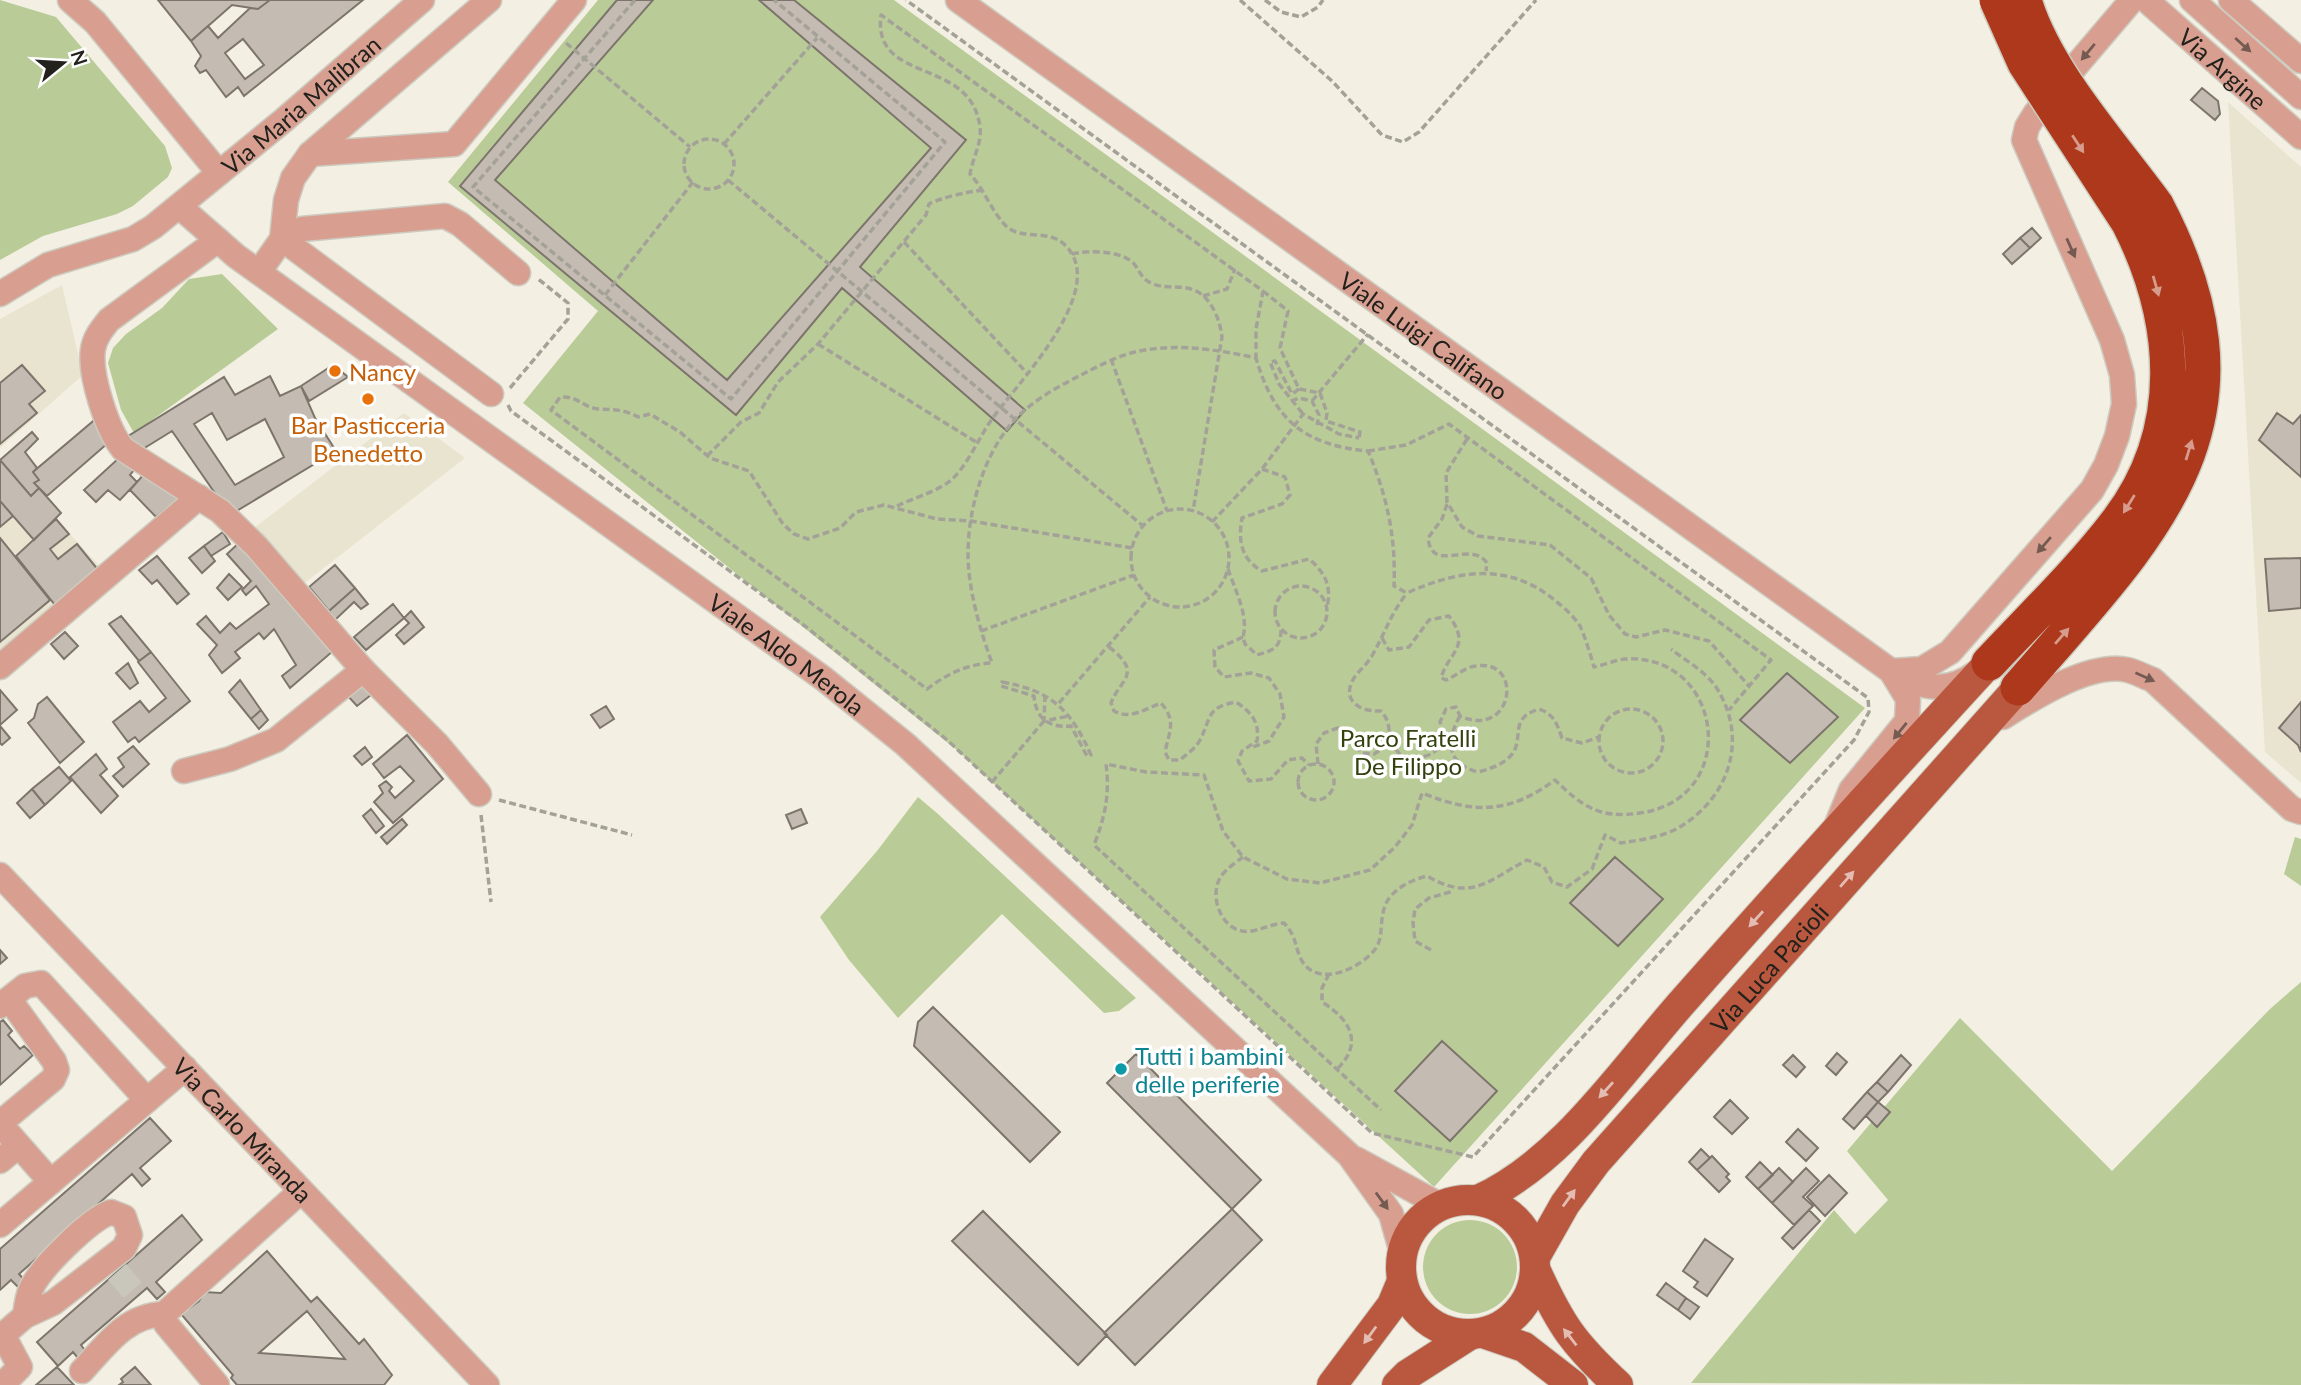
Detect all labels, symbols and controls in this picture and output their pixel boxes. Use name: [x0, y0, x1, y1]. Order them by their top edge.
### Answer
street label: Via Argine: [2173, 21, 2273, 115]
north arrow: [28, 28, 98, 98]
street label: Via Maria Malibran: [215, 29, 386, 180]
one-way arrow: [2234, 37, 2252, 53]
one-way arrow: [2080, 43, 2096, 61]
text: N: [66, 47, 93, 68]
one-way arrow: [2072, 135, 2085, 154]
one-way arrow: [2065, 238, 2077, 258]
street label: Viale Luigi Califano: [1334, 265, 1514, 405]
one-way arrow: [2152, 275, 2162, 296]
place label: Nancy: [349, 357, 417, 386]
marker: Nancy: [327, 363, 343, 379]
marker: Bar Pasticceria Benedetto: [360, 391, 376, 407]
place label: Bar Pasticceria Benedetto: [291, 410, 445, 467]
one-way arrow: [2185, 439, 2195, 460]
one-way arrow: [2122, 495, 2135, 514]
one-way arrow: [2037, 537, 2052, 554]
street label: Viale Aldo Merola: [703, 587, 871, 721]
one-way arrow: [2054, 628, 2069, 645]
one-way arrow: [2135, 671, 2155, 683]
one-way arrow: [1892, 721, 1907, 739]
park label: Parco Fratelli De Filippo: [1340, 723, 1476, 780]
one-way arrow: [1839, 871, 1854, 888]
street label: Via Luca Pacioli: [1704, 897, 1834, 1038]
one-way arrow: [1748, 910, 1764, 928]
place label: Tutti i bambini delle periferie: [1135, 1041, 1284, 1098]
street label: Via Carlo Miranda: [167, 1051, 319, 1208]
marker: Tutti i bambini delle periferie: [1113, 1061, 1129, 1077]
one-way arrow: [1598, 1081, 1614, 1099]
one-way arrow: [1562, 1189, 1576, 1208]
one-way arrow: [1375, 1192, 1389, 1210]
one-way arrow: [1364, 1326, 1378, 1344]
one-way arrow: [1563, 1328, 1578, 1346]

